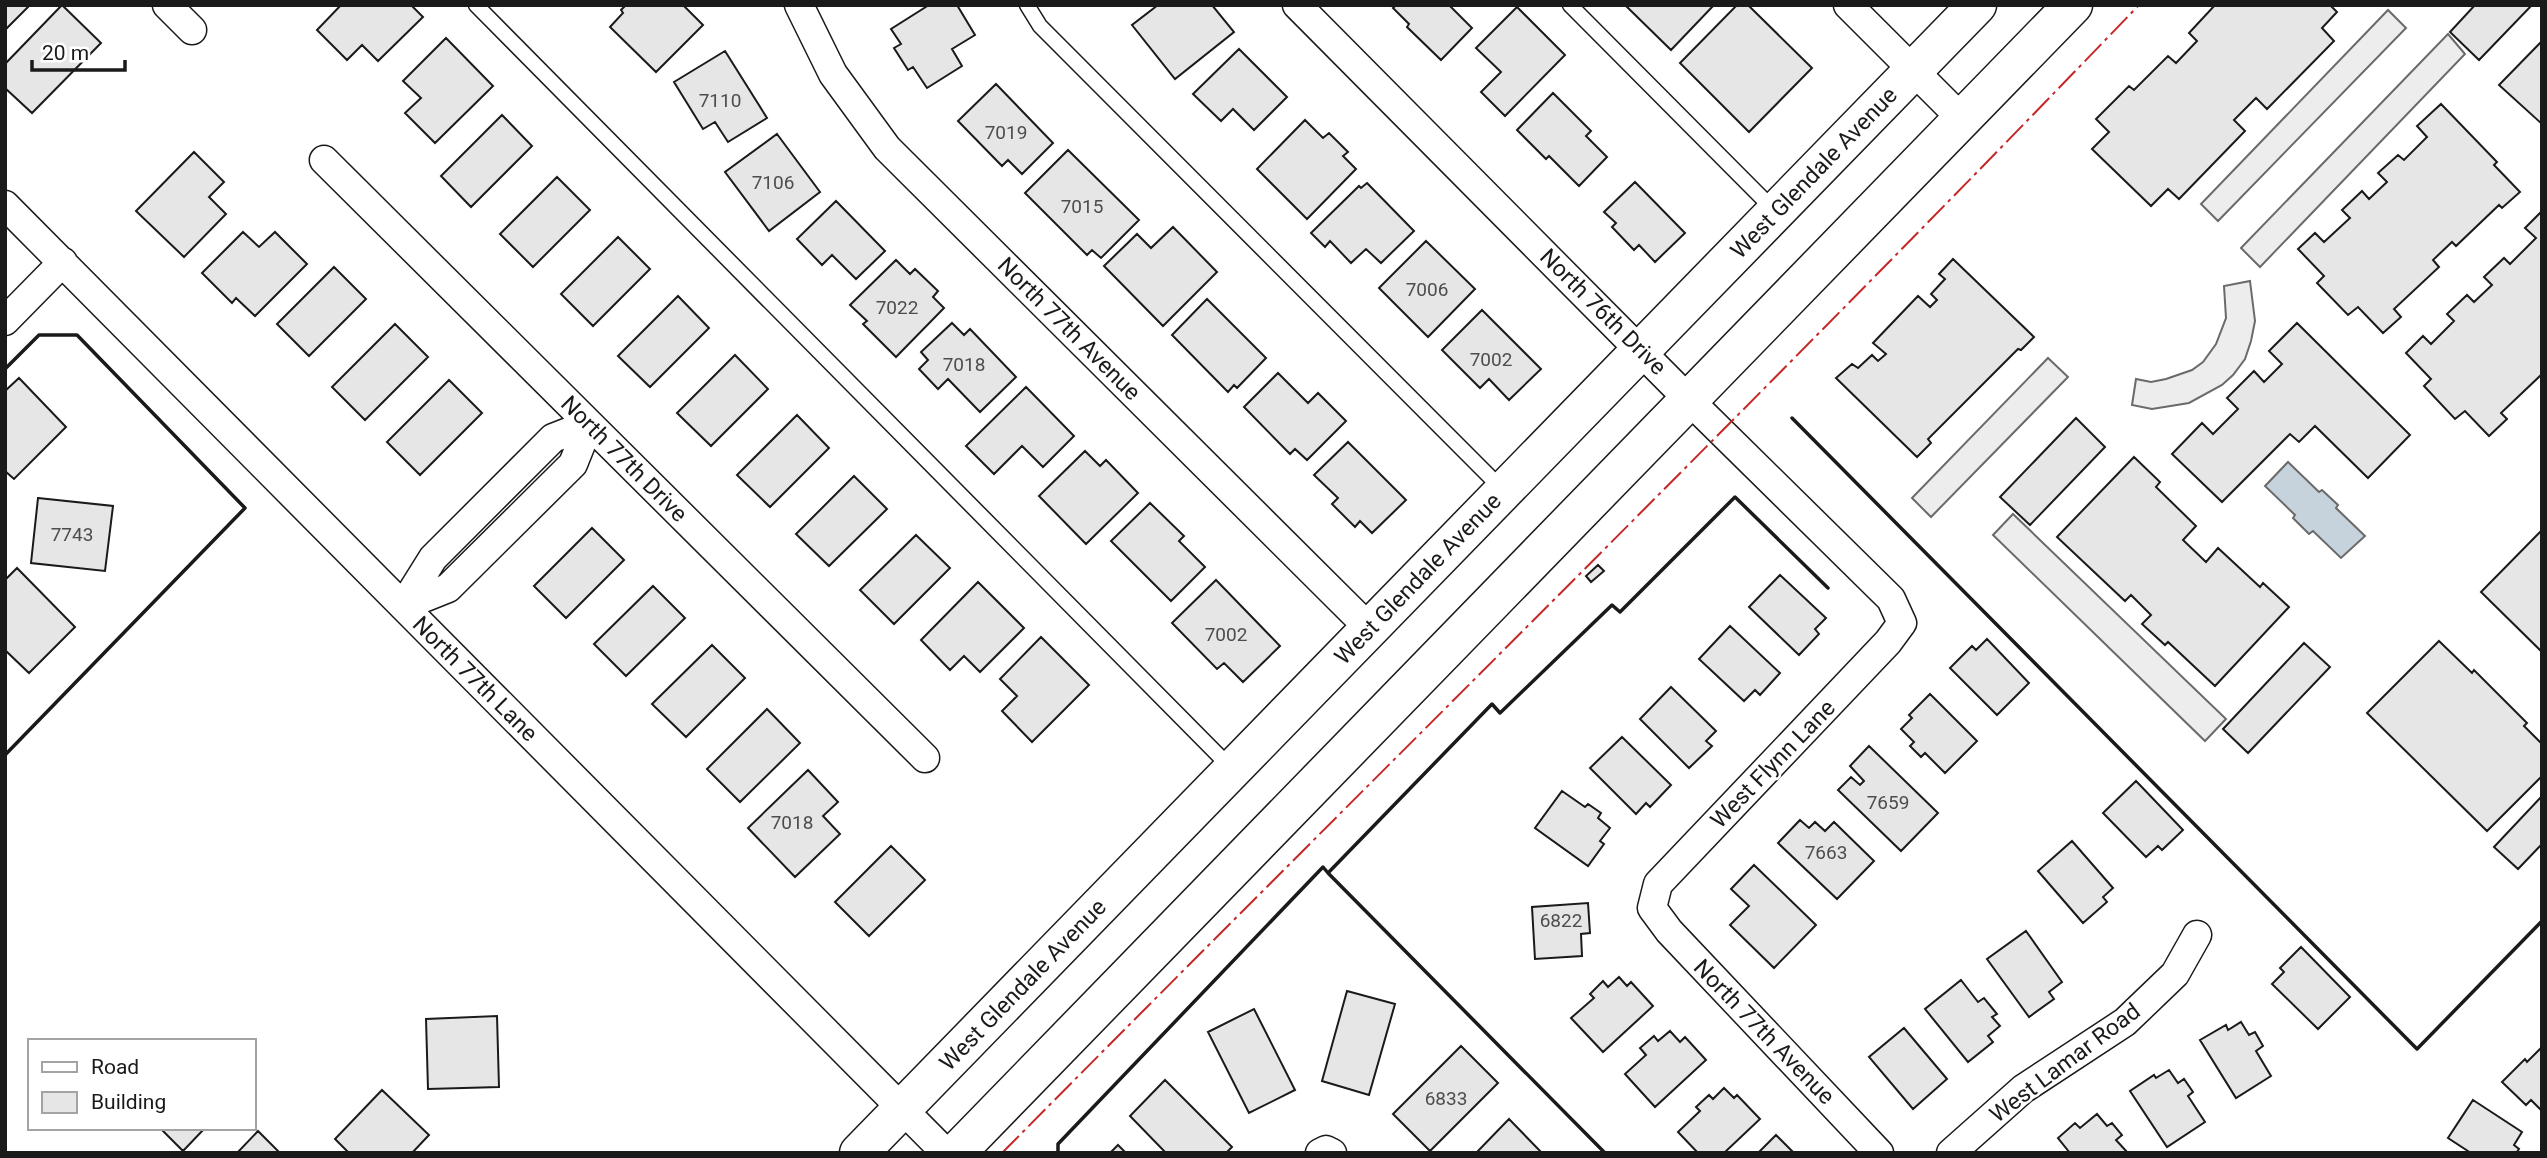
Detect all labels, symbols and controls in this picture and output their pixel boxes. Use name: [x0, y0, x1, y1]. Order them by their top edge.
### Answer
scale bar: [32, 28, 124, 72]
text: 20 m: [42, 41, 89, 65]
street label: West Glendale Avenue: [1725, 82, 1903, 264]
house number: 7110: [699, 89, 741, 112]
house number: 7019: [985, 121, 1027, 144]
house number: 7106: [752, 171, 794, 194]
house number: 7015: [1061, 195, 1103, 218]
street label: North 76th Drive: [1534, 243, 1672, 381]
street label: North 77th Avenue: [992, 252, 1146, 406]
house number: 7006: [1406, 278, 1448, 301]
house number: 7022: [876, 296, 918, 319]
house number: 7002: [1470, 348, 1512, 371]
house number: 7018: [943, 353, 985, 376]
street label: North 77th Drive: [555, 390, 693, 528]
street label: West Glendale Avenue: [1329, 488, 1507, 670]
house number: 7743: [51, 523, 93, 546]
street label: North 77th Lane: [407, 611, 543, 747]
house number: 7002: [1205, 623, 1247, 646]
street label: West Flynn Lane: [1705, 694, 1841, 834]
house number: 7659: [1867, 791, 1909, 814]
house number: 7018: [771, 811, 813, 834]
house number: 7663: [1805, 841, 1847, 864]
street label: West Glendale Avenue: [934, 894, 1112, 1076]
house number: 6822: [1540, 909, 1582, 932]
street label: North 77th Avenue: [1688, 954, 1840, 1110]
street label: West Lamar Road: [1985, 998, 2145, 1128]
legend: [28, 1039, 256, 1130]
text: Road: [91, 1055, 139, 1079]
house number: 6833: [1425, 1087, 1467, 1110]
text: Building: [91, 1090, 166, 1114]

